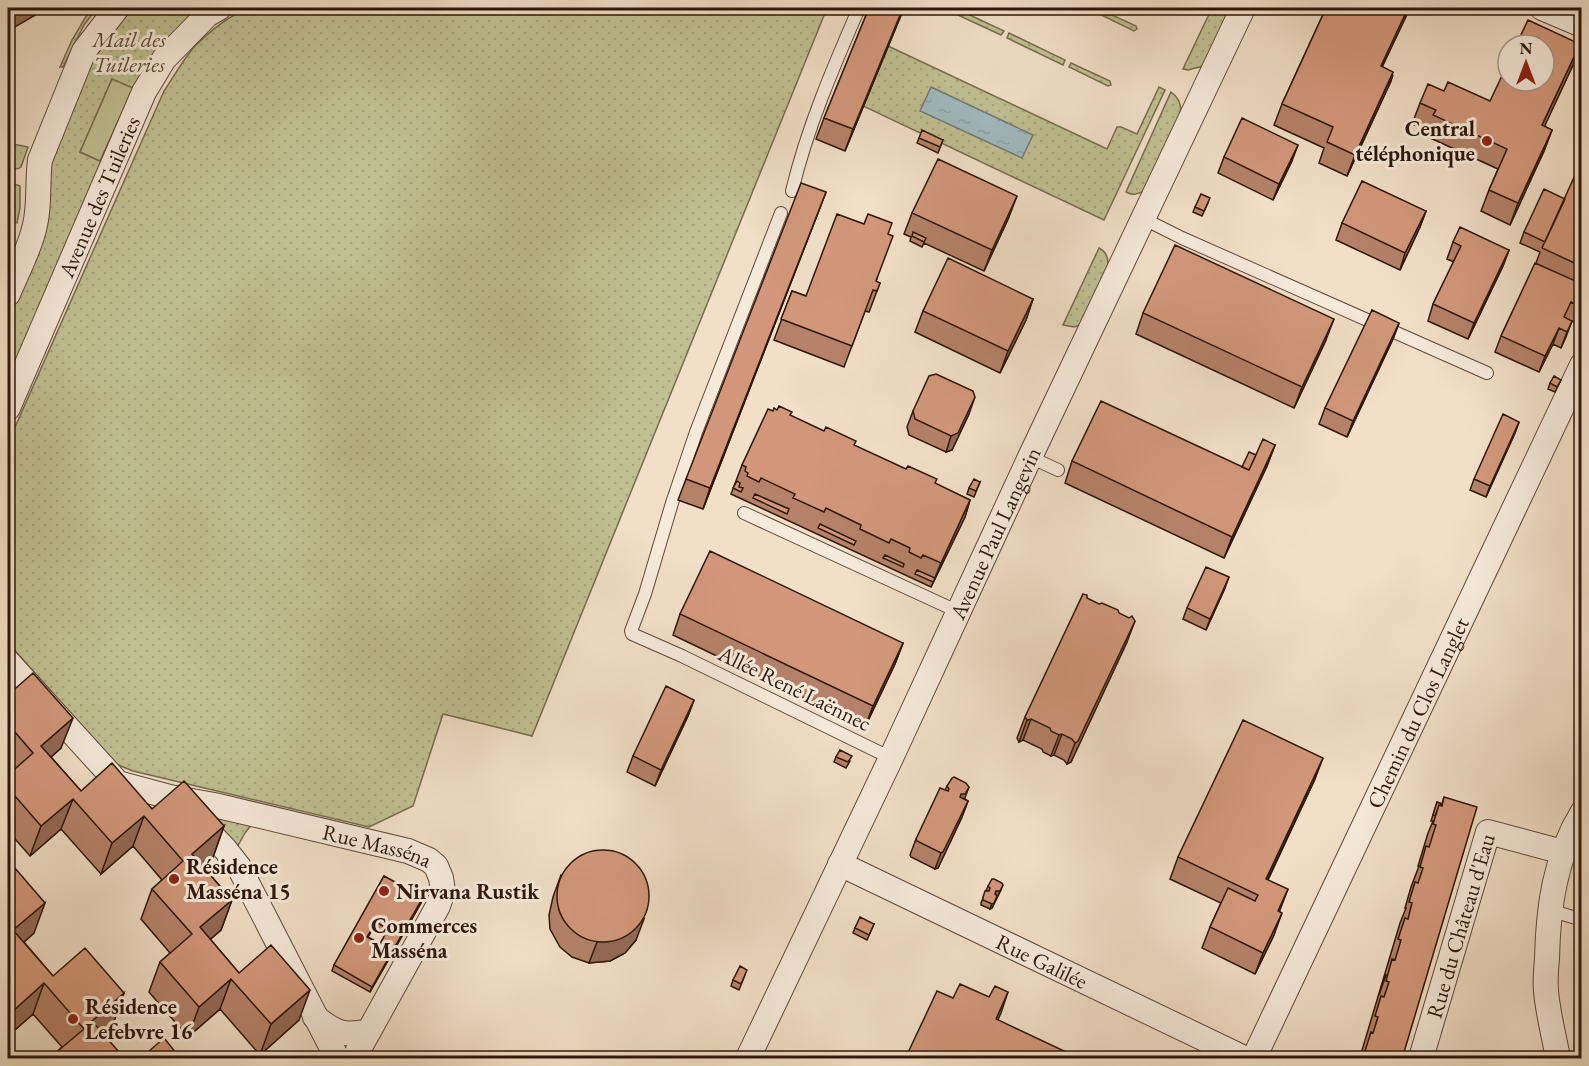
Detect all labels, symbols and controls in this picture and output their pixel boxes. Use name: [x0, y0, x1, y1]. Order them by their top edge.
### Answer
park label: Mail des Tuileries: [90, 25, 167, 79]
north arrow: [1496, 33, 1556, 93]
text: N: [1520, 38, 1533, 59]
street label: Avenue des Tuileries: [51, 112, 147, 283]
place label: Central téléphonique: [1355, 114, 1475, 168]
marker: Central téléphonique: [1480, 134, 1494, 148]
street label: Avenue Paul Langevin: [943, 442, 1048, 625]
street label: Chemin du Clos Langlet: [1360, 613, 1476, 813]
street label: Allée René Laënnec: [713, 638, 876, 738]
street label: Rue Masséna: [320, 817, 436, 874]
street label: Rue du Château d'Eau: [1420, 830, 1502, 1022]
place label: Résidence Masséna 15: [186, 852, 291, 906]
marker: Résidence Masséna 15: [167, 872, 181, 886]
place label: Nirvana Rustik: [396, 877, 540, 906]
marker: Nirvana Rustik: [377, 884, 391, 898]
place label: Commerces Masséna: [371, 911, 477, 965]
street label: Rue Galilée: [991, 927, 1093, 996]
marker: Commerces Masséna: [352, 931, 366, 945]
place label: Résidence Lefebvre 16: [85, 992, 193, 1046]
marker: Résidence Lefebvre 16: [66, 1012, 80, 1026]

